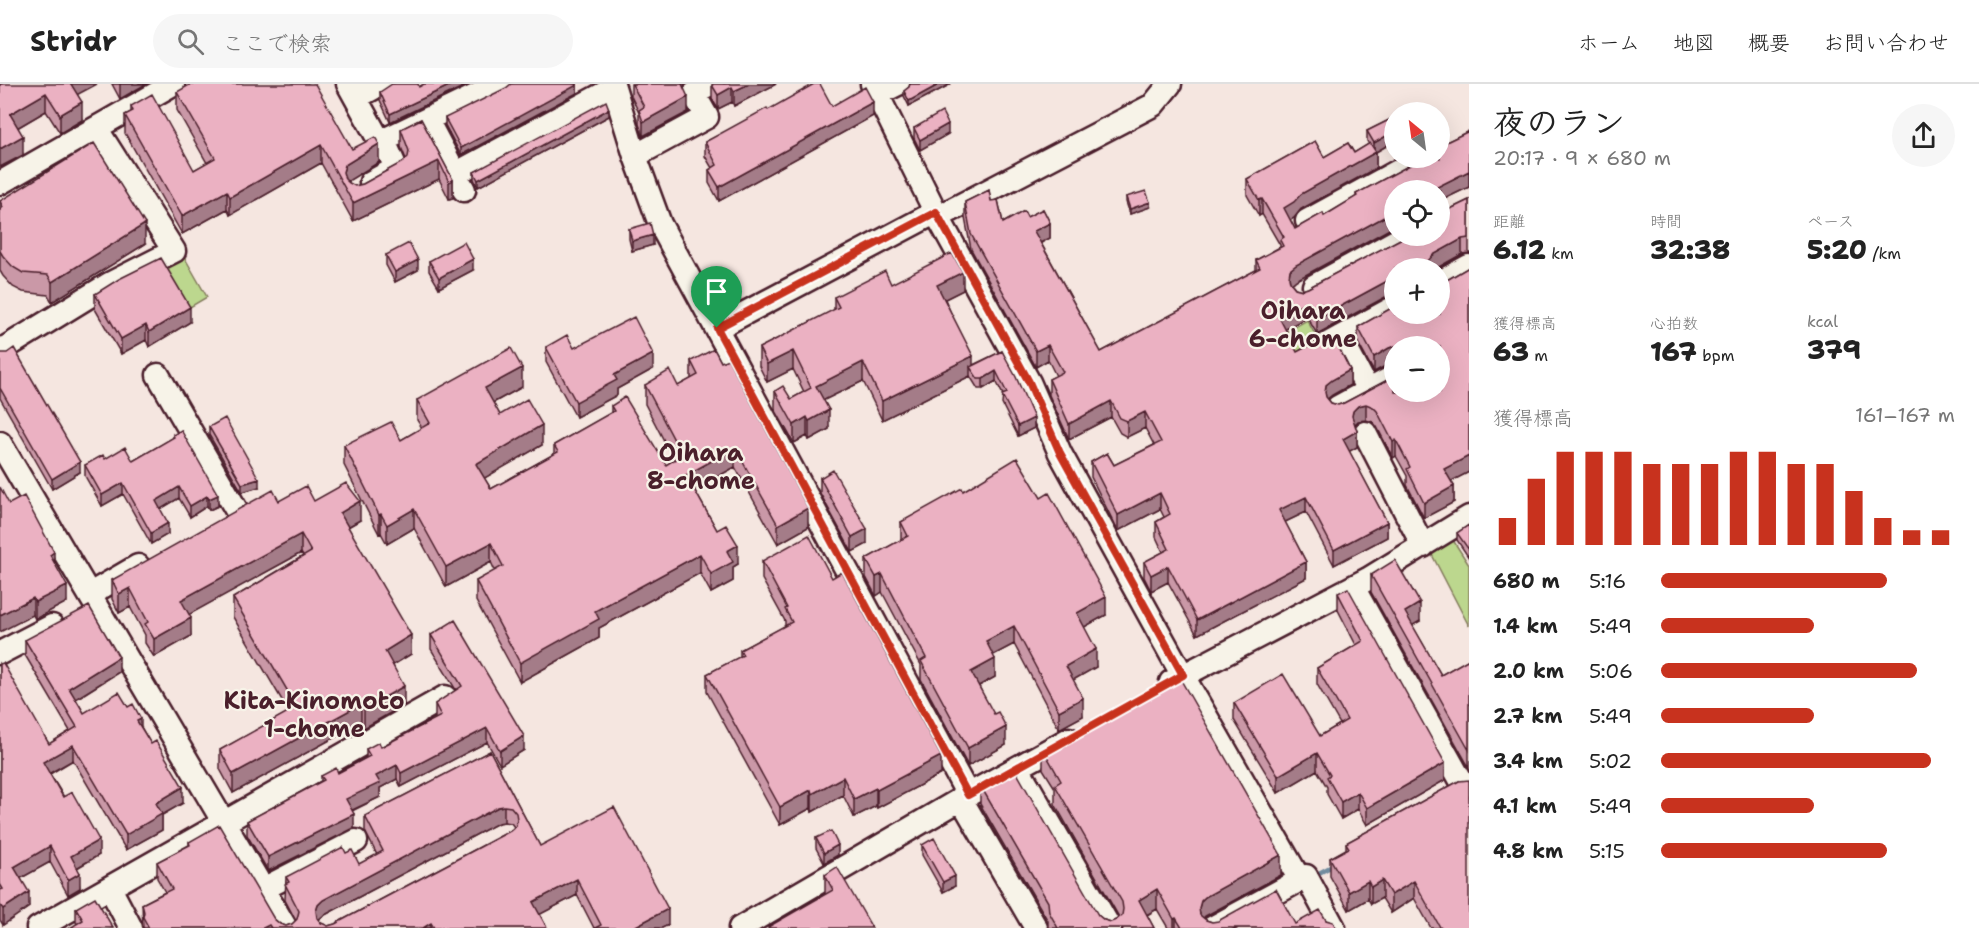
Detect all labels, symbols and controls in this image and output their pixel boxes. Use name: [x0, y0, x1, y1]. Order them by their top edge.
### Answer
search box: [153, 14, 573, 68]
text: Stridr: [30, 22, 117, 60]
icon: search: [174, 25, 207, 58]
text: ここで検索: [222, 29, 332, 58]
text: ホーム: [1578, 29, 1640, 57]
text: 地図: [1673, 29, 1715, 57]
text: 概要: [1748, 29, 1790, 57]
text: お問い合わせ: [1823, 29, 1949, 57]
text: 夜のラン: [1493, 100, 1625, 145]
north arrow: [1384, 102, 1450, 168]
map controls: [1384, 102, 1450, 402]
button: share: [1892, 104, 1955, 167]
text: 20:17 · 9 × 680 m: [1493, 145, 1671, 171]
button: locate: [1384, 180, 1450, 246]
text: 距離: [1493, 211, 1525, 232]
text: 時間: [1650, 211, 1682, 232]
text: ペース: [1807, 211, 1854, 232]
text: 6.12: [1493, 232, 1546, 267]
text: 32:38: [1650, 232, 1730, 267]
text: 5:20: [1807, 232, 1867, 267]
text: km: [1546, 243, 1574, 264]
text: /km: [1867, 243, 1901, 264]
button: +: [1384, 258, 1450, 324]
pin: [691, 266, 742, 328]
icon: arrive: [700, 275, 733, 308]
district label: Oihara 6-chome: [1249, 295, 1357, 355]
text: kcal: [1807, 311, 1838, 332]
text: 獲得標高: [1493, 313, 1557, 334]
text: 心拍数: [1650, 313, 1698, 334]
text: 379: [1807, 332, 1861, 367]
text: 63: [1493, 334, 1529, 369]
text: 167: [1650, 334, 1697, 369]
button: −: [1384, 336, 1450, 402]
text: m: [1529, 345, 1548, 366]
text: bpm: [1697, 345, 1734, 366]
text: 161–167 m: [1855, 402, 1955, 428]
text: 獲得標高: [1493, 405, 1573, 431]
district label: Oihara 8-chome: [647, 437, 755, 497]
text: 680 m: [1493, 568, 1560, 594]
text: 5:16: [1589, 568, 1626, 594]
text: 1.4 km: [1493, 613, 1558, 639]
text: 5:49: [1589, 613, 1632, 639]
text: 2.0 km: [1493, 658, 1564, 684]
text: 5:06: [1589, 658, 1633, 684]
district label: Kita-Kinomoto 1-chome: [223, 685, 405, 745]
text: 2.7 km: [1493, 703, 1562, 729]
text: 5:49: [1589, 703, 1632, 729]
text: 3.4 km: [1493, 748, 1563, 774]
text: 5:02: [1589, 748, 1632, 774]
text: 4.1 km: [1493, 793, 1557, 819]
text: 5:49: [1589, 793, 1632, 819]
text: 4.8 km: [1493, 838, 1563, 864]
text: 5:15: [1589, 838, 1625, 864]

